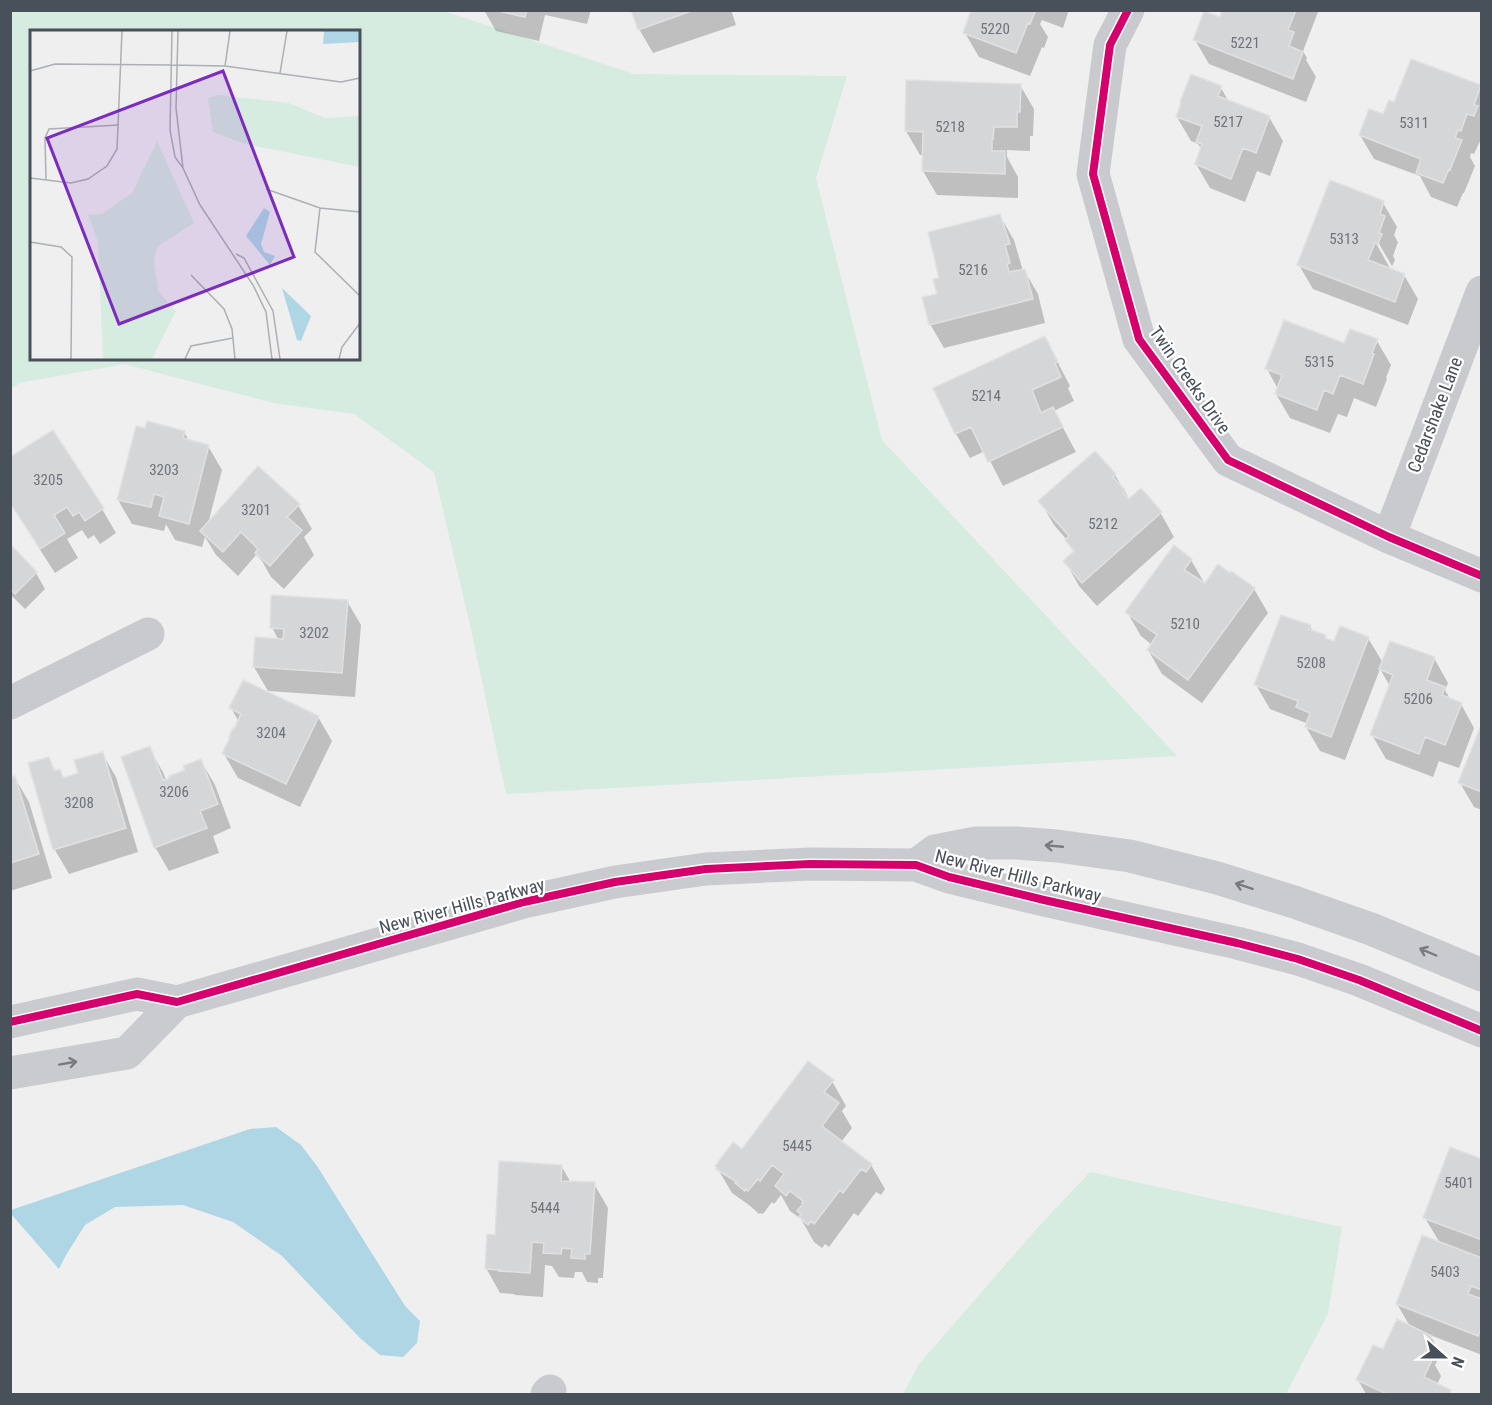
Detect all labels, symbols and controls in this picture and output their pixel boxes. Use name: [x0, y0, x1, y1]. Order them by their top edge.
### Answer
house number: 5220: [980, 20, 1010, 38]
inset map: [30, 30, 360, 360]
house number: 5221: [1230, 34, 1260, 52]
house number: 5217: [1213, 113, 1243, 131]
house number: 5311: [1399, 114, 1429, 132]
house number: 5218: [935, 118, 965, 136]
house number: 5313: [1329, 230, 1359, 248]
house number: 5216: [958, 261, 988, 279]
street label: Twin Creeks Drive: [1146, 322, 1235, 437]
house number: 5315: [1304, 353, 1334, 371]
street label: Cedarshake Lane: [1403, 354, 1466, 476]
house number: 5214: [971, 387, 1001, 405]
house number: 3203: [149, 461, 179, 479]
house number: 3205: [33, 471, 63, 489]
house number: 3201: [241, 501, 271, 519]
house number: 5212: [1088, 515, 1118, 533]
house number: 5210: [1170, 615, 1200, 633]
house number: 3202: [299, 624, 329, 642]
house number: 5208: [1296, 654, 1326, 672]
house number: 5206: [1403, 690, 1433, 708]
house number: 3204: [256, 724, 286, 742]
house number: 3206: [159, 783, 189, 801]
house number: 3208: [64, 794, 94, 812]
one-way arrow: [1044, 840, 1064, 851]
street label: New River Hills Parkway: [933, 845, 1104, 906]
street label: New River Hills Parkway: [377, 873, 547, 938]
one-way arrow: [1235, 880, 1254, 891]
one-way arrow: [1419, 946, 1437, 957]
one-way arrow: [58, 1057, 77, 1068]
house number: 5445: [782, 1137, 812, 1155]
house number: 5401: [1444, 1174, 1474, 1192]
house number: 5444: [530, 1199, 560, 1217]
house number: 5403: [1430, 1263, 1460, 1281]
north arrow: [1414, 1327, 1474, 1387]
text: N: [1447, 1354, 1468, 1370]

